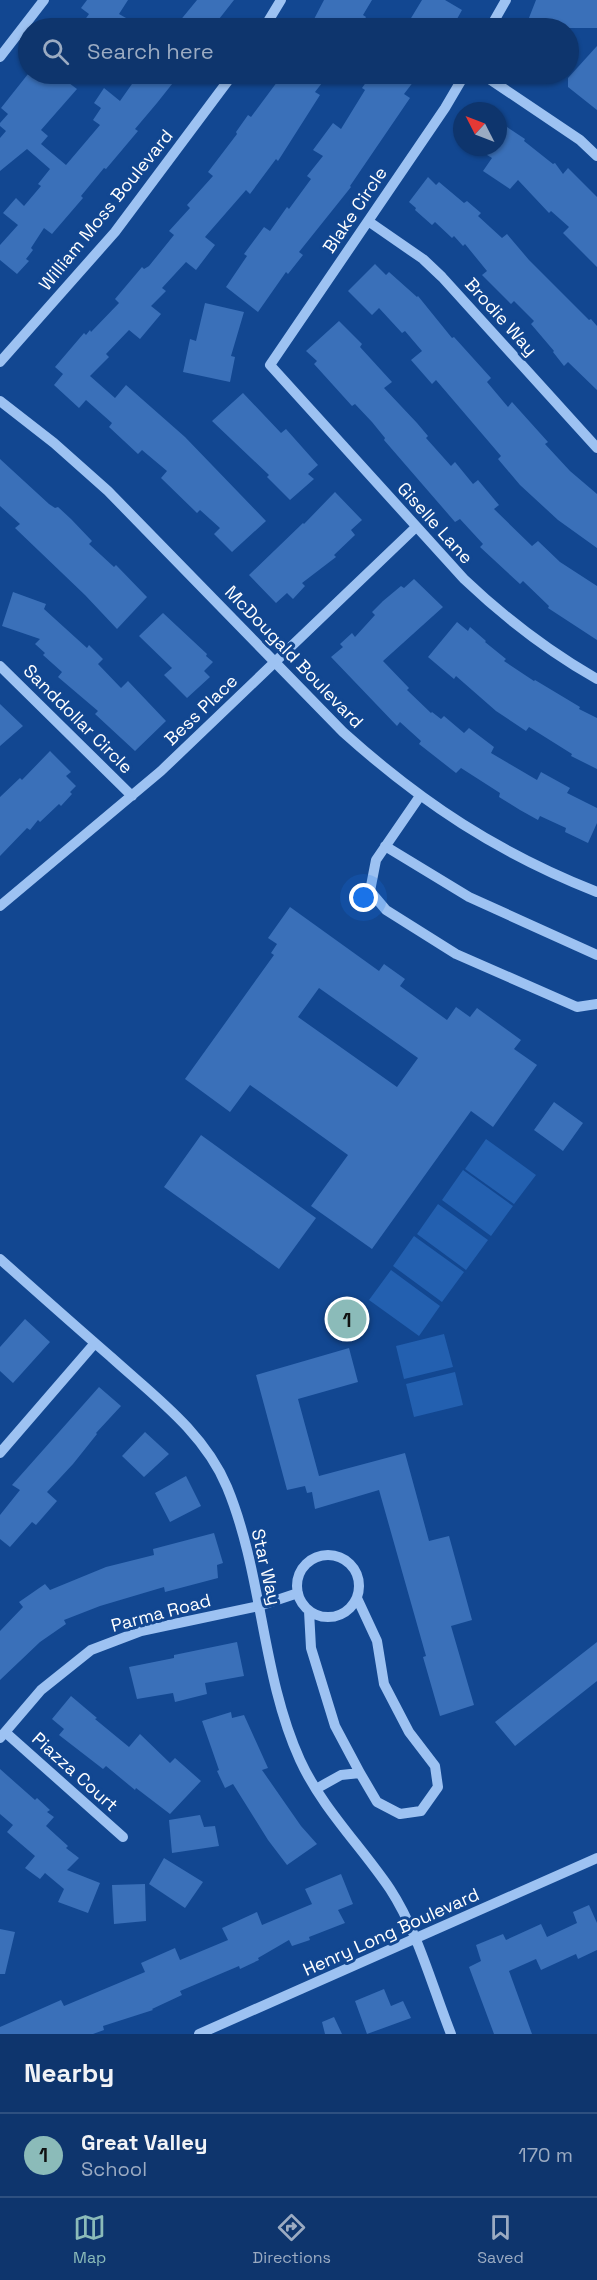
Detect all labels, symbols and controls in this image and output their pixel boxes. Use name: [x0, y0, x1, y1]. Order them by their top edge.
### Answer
search box: [18, 18, 579, 84]
icon: search: [39, 35, 72, 68]
text: Search here: [87, 37, 214, 65]
north arrow: [453, 102, 507, 156]
street label: William Moss Boulevard: [34, 124, 178, 295]
street label: Blake Circle: [317, 162, 392, 257]
street label: Brodie Way: [460, 273, 542, 361]
street label: Giselle Lane: [393, 477, 478, 568]
street label: McDougald Boulevard: [220, 581, 368, 733]
street label: Sanddollar Circle: [19, 659, 138, 778]
street label: Bess Place: [159, 669, 242, 750]
your location: [349, 883, 378, 912]
pin: 1: [328, 1296, 366, 1342]
street label: Star Way: [247, 1526, 286, 1607]
street label: Parma Road: [108, 1588, 213, 1637]
street label: Piazza Court: [27, 1727, 123, 1816]
street label: Henry Long Boulevard: [299, 1882, 483, 1981]
text: Nearby: [24, 2056, 114, 2090]
text: Great Valley: [81, 2128, 207, 2156]
text: 1: [39, 2142, 48, 2168]
text: 170 m: [518, 2142, 573, 2168]
text: School: [81, 2156, 147, 2182]
tab: Map: [73, 2211, 106, 2268]
tab: Directions: [253, 2211, 331, 2268]
tab: Saved: [477, 2211, 524, 2268]

